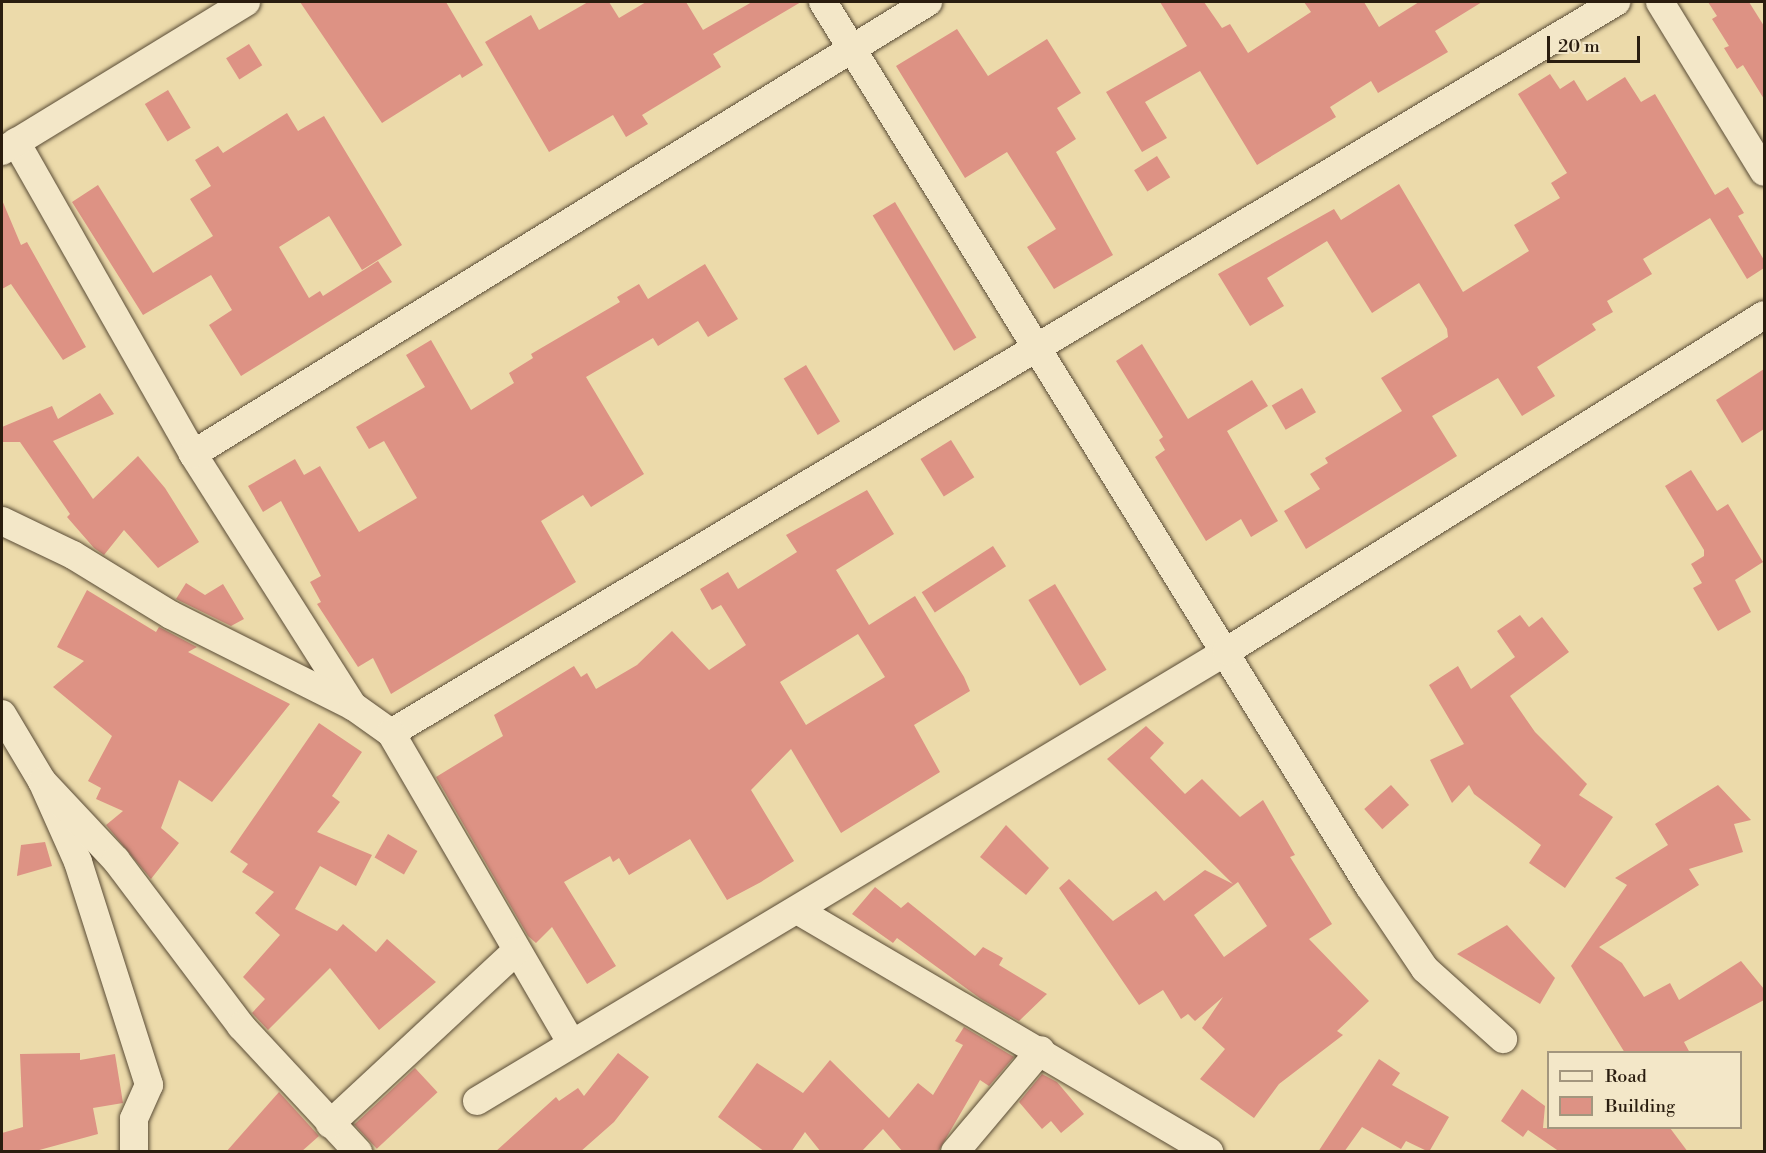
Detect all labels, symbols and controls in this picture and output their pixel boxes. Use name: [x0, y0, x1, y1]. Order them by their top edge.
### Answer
scale bar: [1550, 24, 1643, 62]
text: 20 m: [1558, 35, 1600, 58]
legend: [1547, 1051, 1742, 1129]
text: Road: [1605, 1065, 1647, 1088]
text: Building: [1605, 1095, 1675, 1118]

